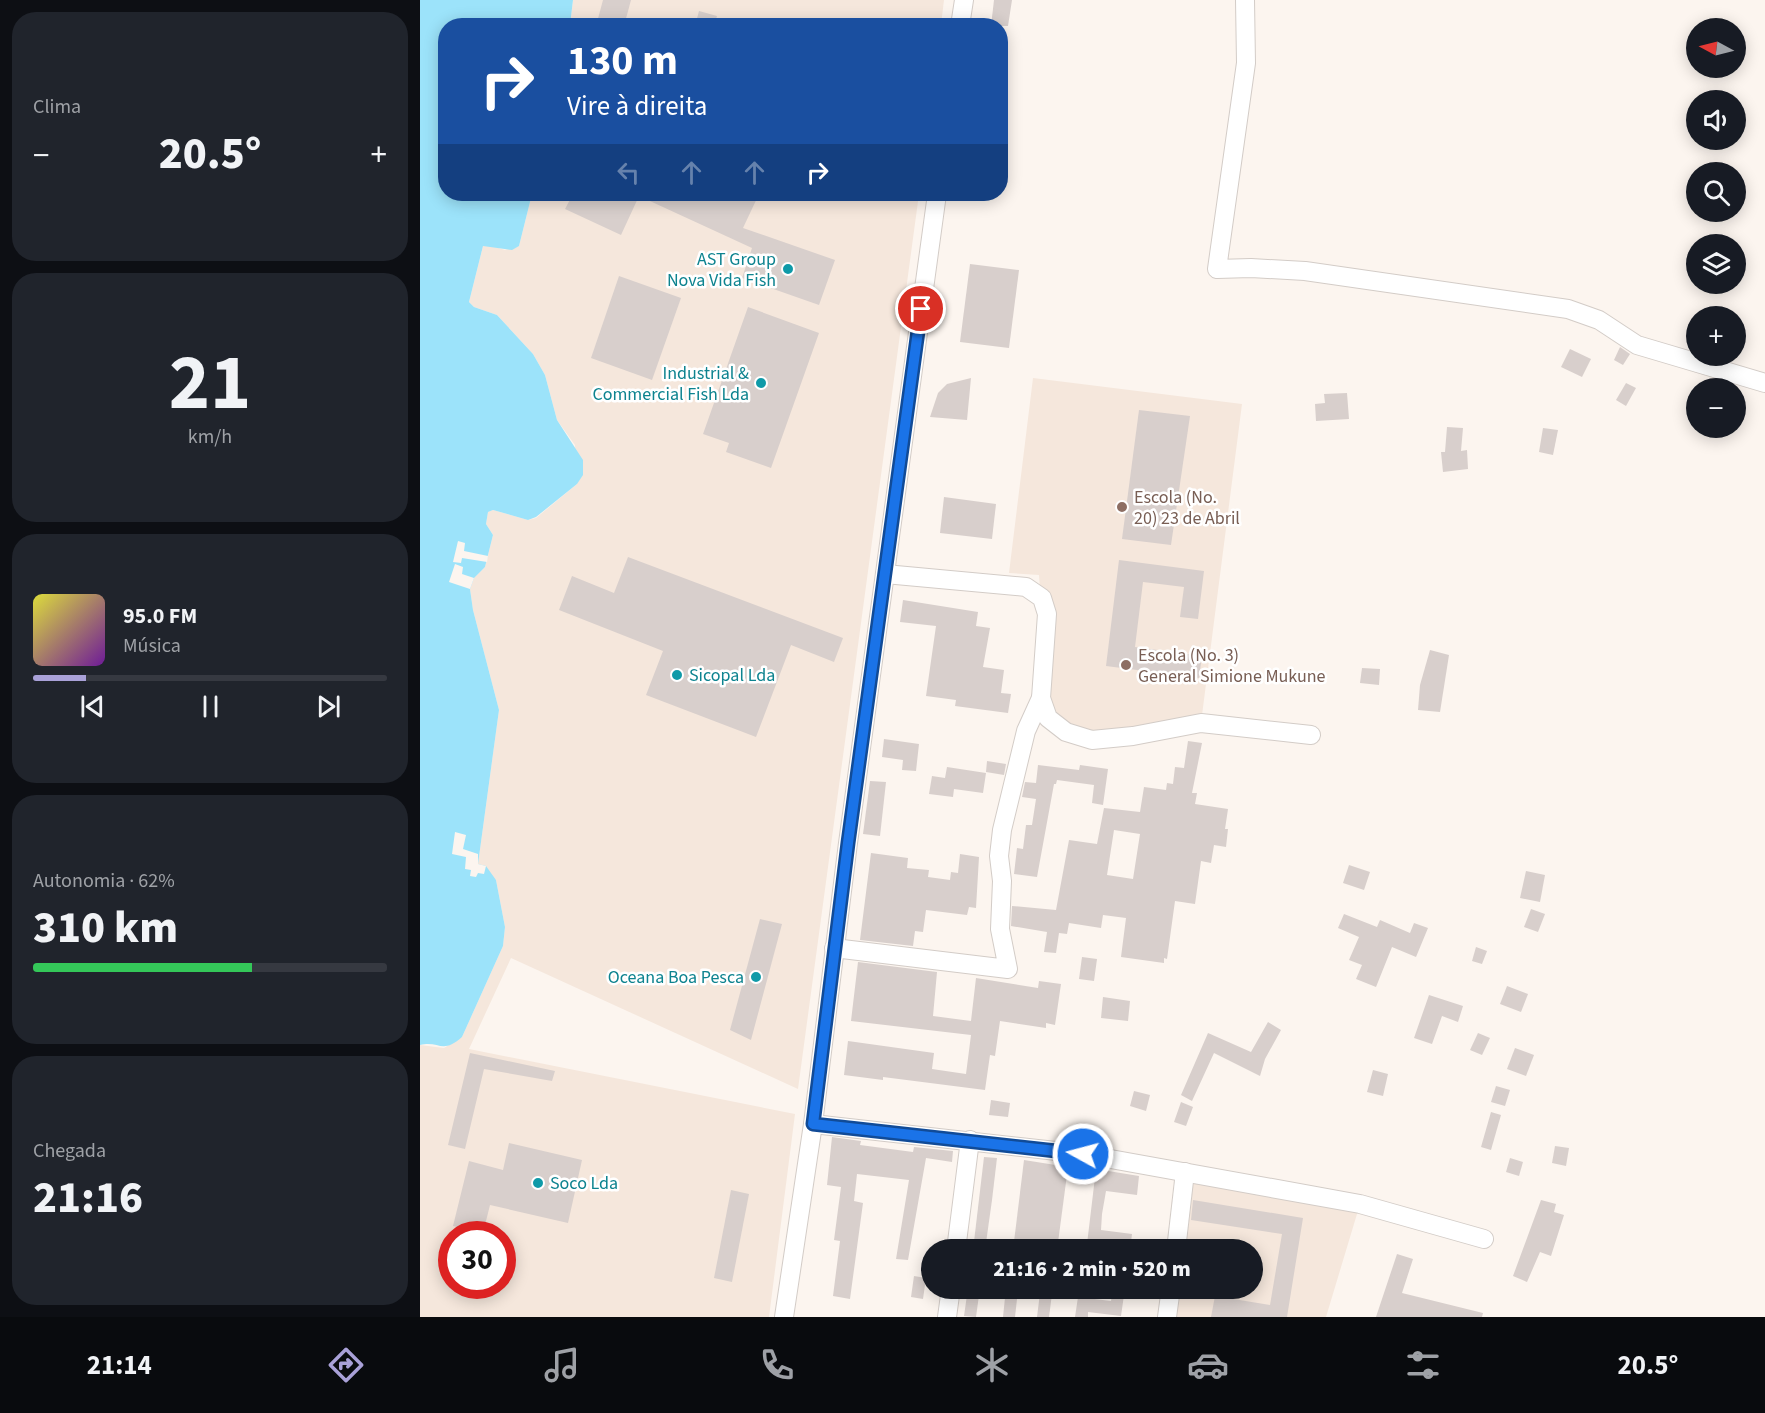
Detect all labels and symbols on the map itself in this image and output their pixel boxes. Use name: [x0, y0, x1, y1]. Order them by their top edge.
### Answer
north arrow: [1686, 18, 1746, 78]
place label: AST Group Nova Vida Fish: [667, 247, 776, 293]
marker: AST Group Nova Vida Fish: [781, 262, 795, 276]
pin: [895, 283, 946, 334]
place label: Industrial & Commercial Fish Lda: [592, 361, 749, 407]
marker: Industrial & Commercial Fish Lda: [754, 376, 768, 390]
place label: Escola (No. 20) 23 de Abril: [1134, 485, 1240, 531]
marker: Escola (No. 20) 23 de Abril: [1115, 500, 1129, 514]
place label: Escola (No. 3) General Simione Mukune: [1138, 643, 1326, 689]
marker: Escola (No. 3) General Simione Mukune: [1119, 658, 1133, 672]
place label: Sicopal Lda: [689, 663, 775, 688]
marker: Sicopal Lda: [670, 668, 684, 682]
place label: Oceana Boa Pesca: [608, 965, 744, 990]
marker: Oceana Boa Pesca: [749, 970, 763, 984]
position arrow: [1051, 1122, 1115, 1186]
place label: Soco Lda: [550, 1171, 618, 1196]
marker: Soco Lda: [531, 1176, 545, 1190]
speed limit sign: 30: [438, 1221, 516, 1299]

